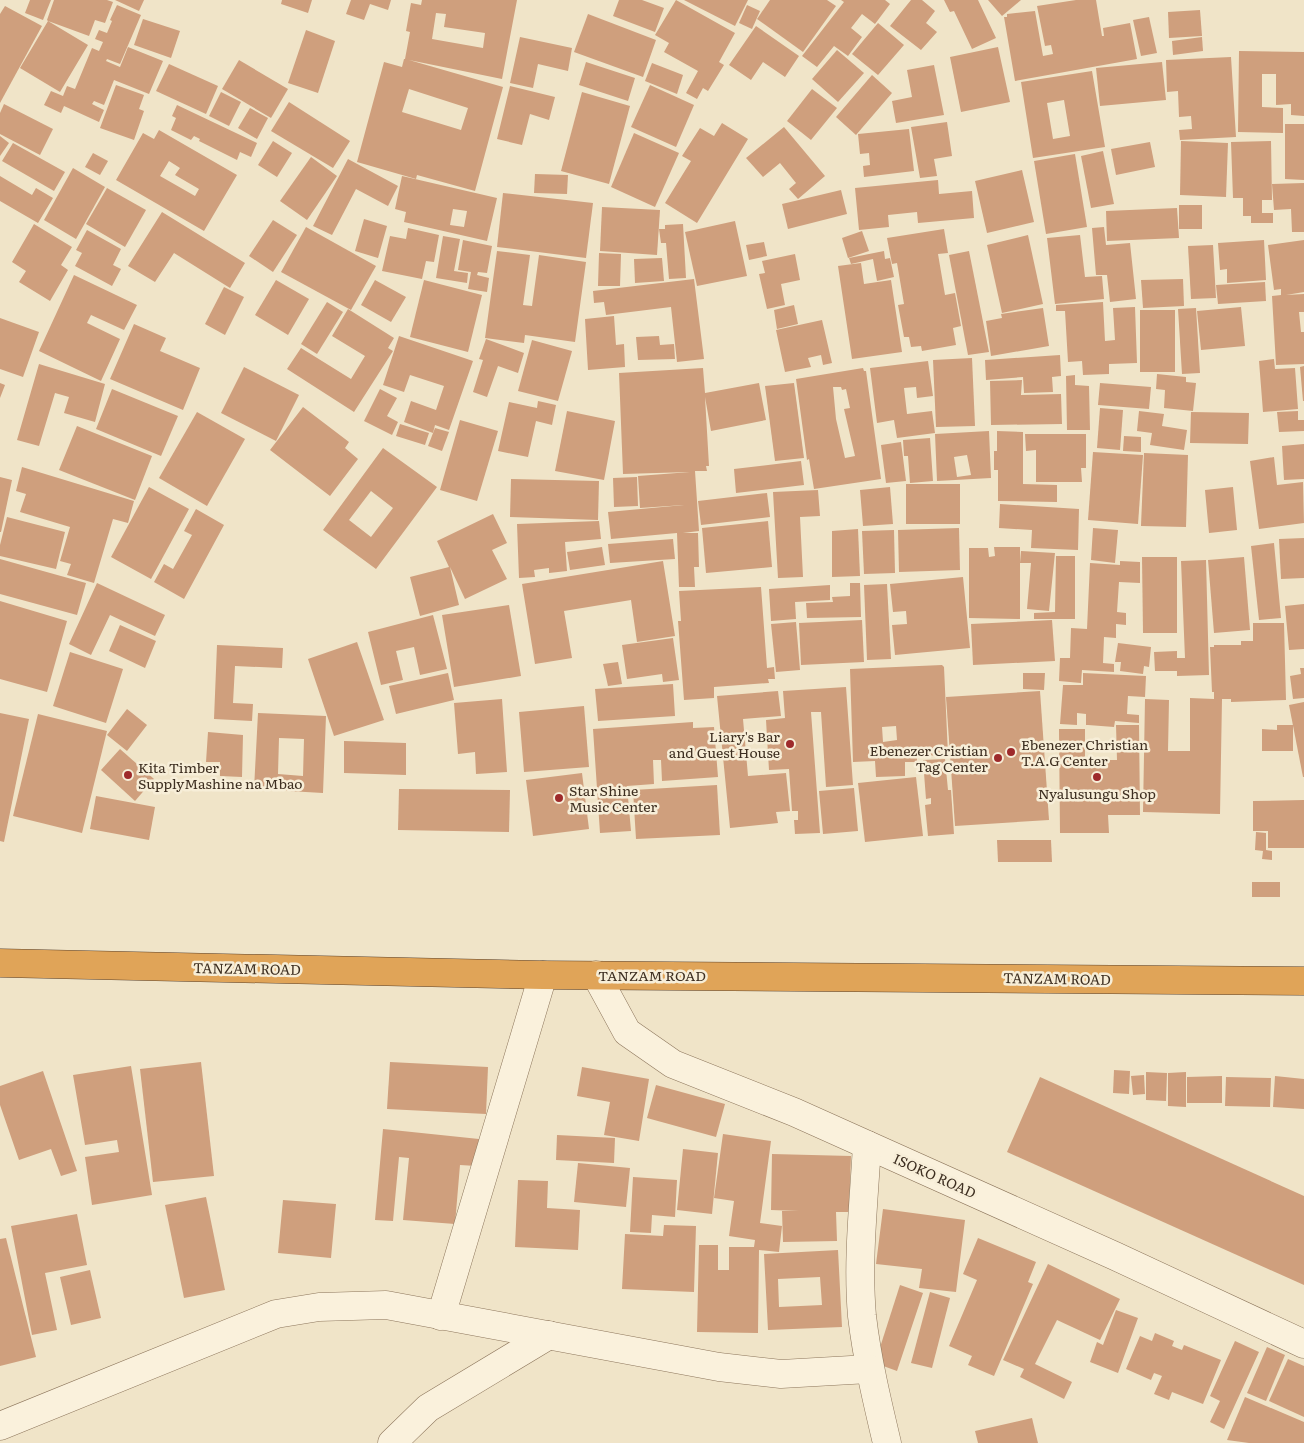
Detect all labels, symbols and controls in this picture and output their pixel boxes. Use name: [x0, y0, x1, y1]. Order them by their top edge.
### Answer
place label: Liary's Bar and Guest House: [669, 726, 780, 762]
place label: Ebenezer Christian T.A.G Center: [1021, 734, 1148, 770]
marker: Liary's Bar and Guest House: [784, 738, 796, 750]
place label: Ebenezer Cristian Tag Center: [870, 740, 988, 776]
marker: Ebenezer Christian T.A.G Center: [1005, 746, 1017, 758]
marker: Ebenezer Cristian Tag Center: [992, 752, 1004, 764]
place label: Kita Timber SupplyMashine na Mbao: [138, 757, 303, 793]
marker: Kita Timber SupplyMashine na Mbao: [122, 769, 134, 781]
marker: Nyalusungu Shop: [1091, 771, 1103, 783]
place label: Star Shine Music Center: [569, 780, 657, 816]
place label: Nyalusungu Shop: [1038, 783, 1156, 803]
marker: Star Shine Music Center: [553, 792, 565, 804]
street label: TANZAM ROAD: [193, 957, 301, 979]
street label: TANZAM ROAD: [598, 965, 706, 985]
street label: TANZAM ROAD: [1003, 967, 1111, 989]
street label: ISOKO ROAD: [890, 1148, 980, 1202]

